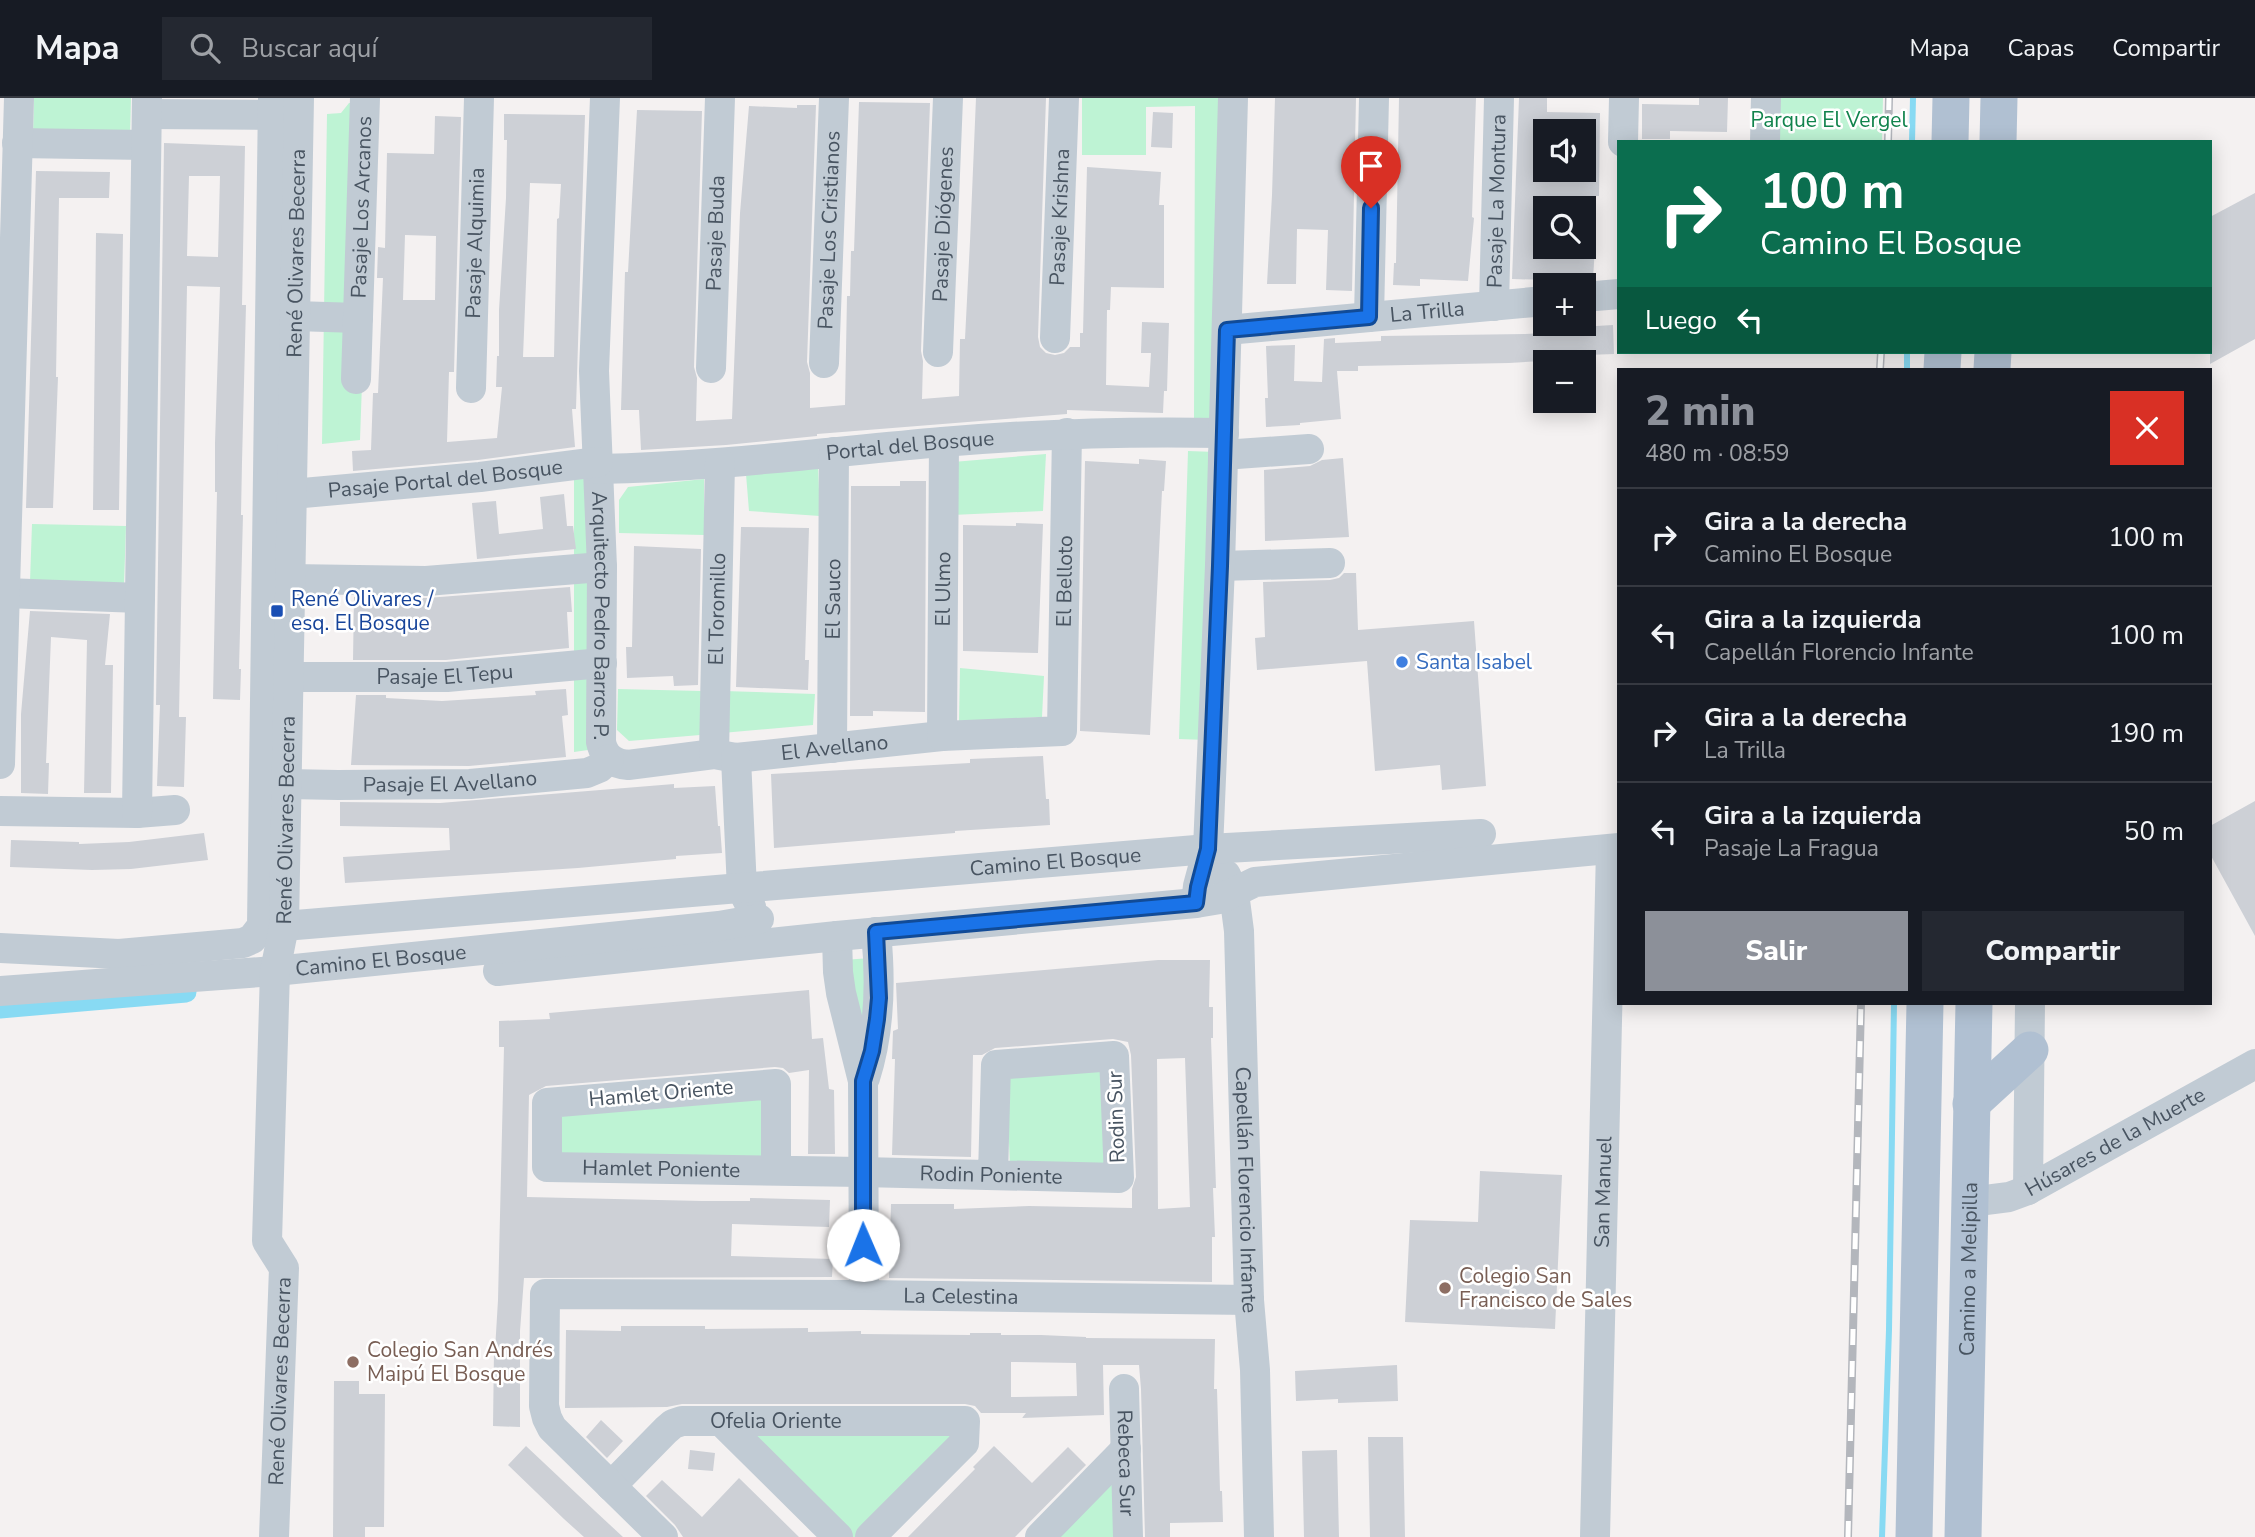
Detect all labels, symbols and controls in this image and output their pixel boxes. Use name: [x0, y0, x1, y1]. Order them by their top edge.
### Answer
search box: [162, 17, 652, 80]
text: Mapa: [35, 26, 120, 71]
icon: search: [186, 29, 224, 67]
text: Buscar aquí: [242, 31, 377, 66]
text: Mapa: [1910, 32, 1970, 64]
text: Capas: [2008, 32, 2074, 64]
text: Compartir: [2112, 32, 2220, 64]
park label: Parque El Vergel: [1750, 106, 1908, 134]
street label: Pasaje La Montura: [1480, 114, 1513, 288]
street label: Pasaje Los Arcanos: [345, 115, 378, 299]
map controls: [1533, 119, 1596, 413]
button: sound: [1533, 119, 1596, 182]
street label: Pasaje Los Cristianos: [811, 130, 847, 330]
pin: [1341, 136, 1401, 208]
street label: Pasaje Diógenes: [926, 146, 960, 302]
icon: arrive: [1352, 147, 1390, 185]
street label: Pasaje Krishna: [1043, 148, 1076, 286]
street label: René Olivares Becerra: [280, 149, 312, 358]
text: 100 m: [1760, 158, 1904, 225]
street label: Pasaje Alquimia: [459, 167, 491, 319]
icon: right: [1645, 168, 1736, 259]
street label: Pasaje Buda: [700, 175, 731, 292]
button: search: [1533, 196, 1596, 259]
text: Camino El Bosque: [1760, 222, 2022, 265]
button: +: [1533, 273, 1596, 336]
street label: La Trilla: [1389, 294, 1466, 329]
icon: left: [1731, 301, 1769, 339]
text: Luego: [1645, 303, 1717, 338]
button: −: [1533, 350, 1596, 413]
text: 2 min: [1645, 383, 1755, 440]
button: close: [2110, 391, 2184, 465]
street label: Portal del Bosque: [825, 424, 995, 467]
text: 480 m · 08:59: [1645, 438, 1790, 469]
street label: Pasaje Portal del Bosque: [327, 453, 564, 505]
street label: Arquitecto Pedro Barros P.: [585, 490, 616, 740]
text: Gira a la derecha: [1704, 504, 1907, 539]
icon: right: [1645, 518, 1683, 556]
text: 100 m: [2108, 520, 2184, 555]
street label: El Belloto: [1050, 535, 1079, 627]
text: Camino El Bosque: [1704, 539, 1892, 570]
street label: El Ulmo: [929, 551, 957, 627]
street label: El Toromillo: [702, 552, 732, 666]
street label: El Sauco: [819, 558, 847, 640]
place label: René Olivares / esq. El Bosque: [291, 585, 434, 637]
text: Gira a la izquierda: [1704, 602, 1922, 637]
marker: René Olivares / esq. El Bosque: [269, 603, 285, 619]
icon: left: [1645, 616, 1683, 654]
text: 100 m: [2108, 618, 2184, 653]
text: Capellán Florencio Infante: [1704, 637, 1974, 668]
place label: Santa Isabel: [1416, 648, 1533, 676]
marker: Santa Isabel: [1394, 654, 1410, 670]
street label: Pasaje El Tepu: [377, 657, 514, 691]
text: Gira a la derecha: [1704, 700, 1907, 735]
icon: right: [1645, 714, 1683, 752]
street label: René Olivares Becerra: [270, 715, 302, 925]
text: 190 m: [2108, 716, 2184, 751]
street label: El Avellano: [780, 728, 890, 767]
text: La Trilla: [1704, 735, 1786, 766]
street label: Pasaje El Avellano: [363, 764, 538, 799]
text: Gira a la izquierda: [1704, 798, 1922, 833]
icon: left: [1645, 812, 1683, 850]
text: 50 m: [2124, 814, 2184, 849]
text: Pasaje La Fragua: [1704, 833, 1879, 864]
street label: Camino El Bosque: [968, 841, 1142, 883]
button: Salir: [1645, 911, 1908, 991]
button: Compartir: [1922, 911, 2184, 991]
street label: Camino El Bosque: [294, 938, 468, 983]
street label: Capellán Florencio Infante: [1229, 1066, 1264, 1314]
street label: Rodin Sur: [1100, 1070, 1132, 1164]
street label: Hamlet Oriente: [587, 1073, 735, 1113]
street label: Húsares de la Muerte: [2020, 1080, 2210, 1203]
street label: San Manuel: [1588, 1135, 1618, 1248]
street label: Hamlet Poniente: [582, 1154, 740, 1184]
street label: Rodin Poniente: [919, 1159, 1063, 1191]
street label: Camino a Melipilla: [1953, 1182, 1984, 1356]
position arrow: [826, 1208, 900, 1282]
place label: Colegio San Francisco de Sales: [1459, 1262, 1632, 1314]
street label: René Olivares Becerra: [262, 1276, 298, 1486]
marker: Colegio San Francisco de Sales: [1437, 1280, 1453, 1296]
street label: La Celestina: [903, 1282, 1019, 1311]
place label: Colegio San Andrés Maipú El Bosque: [367, 1336, 553, 1388]
marker: Colegio San Andrés Maipú El Bosque: [345, 1354, 361, 1370]
street label: Ofelia Oriente: [710, 1407, 842, 1435]
street label: Rebeca Sur: [1111, 1409, 1141, 1517]

